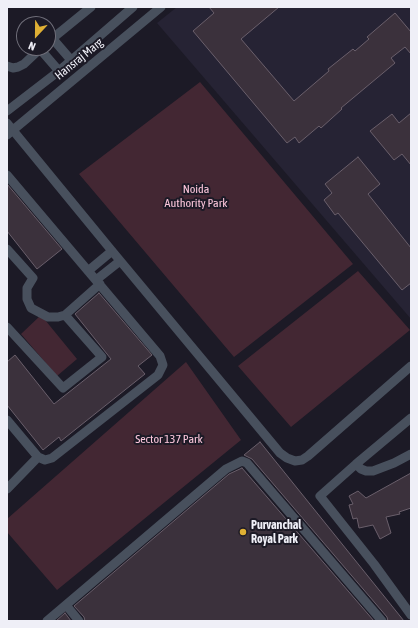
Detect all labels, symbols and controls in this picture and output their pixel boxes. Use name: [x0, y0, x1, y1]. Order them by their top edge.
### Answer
north arrow: [16, 16, 56, 56]
street label: Hansraj Marg: [52, 35, 106, 83]
text: N: [27, 39, 37, 53]
park label: Noida Authority Park: [165, 182, 227, 210]
park label: Sector 137 Park: [135, 432, 203, 446]
place label: Purvanchal Royal Park: [251, 518, 301, 546]
marker: Purvanchal Royal Park: [238, 527, 248, 537]

